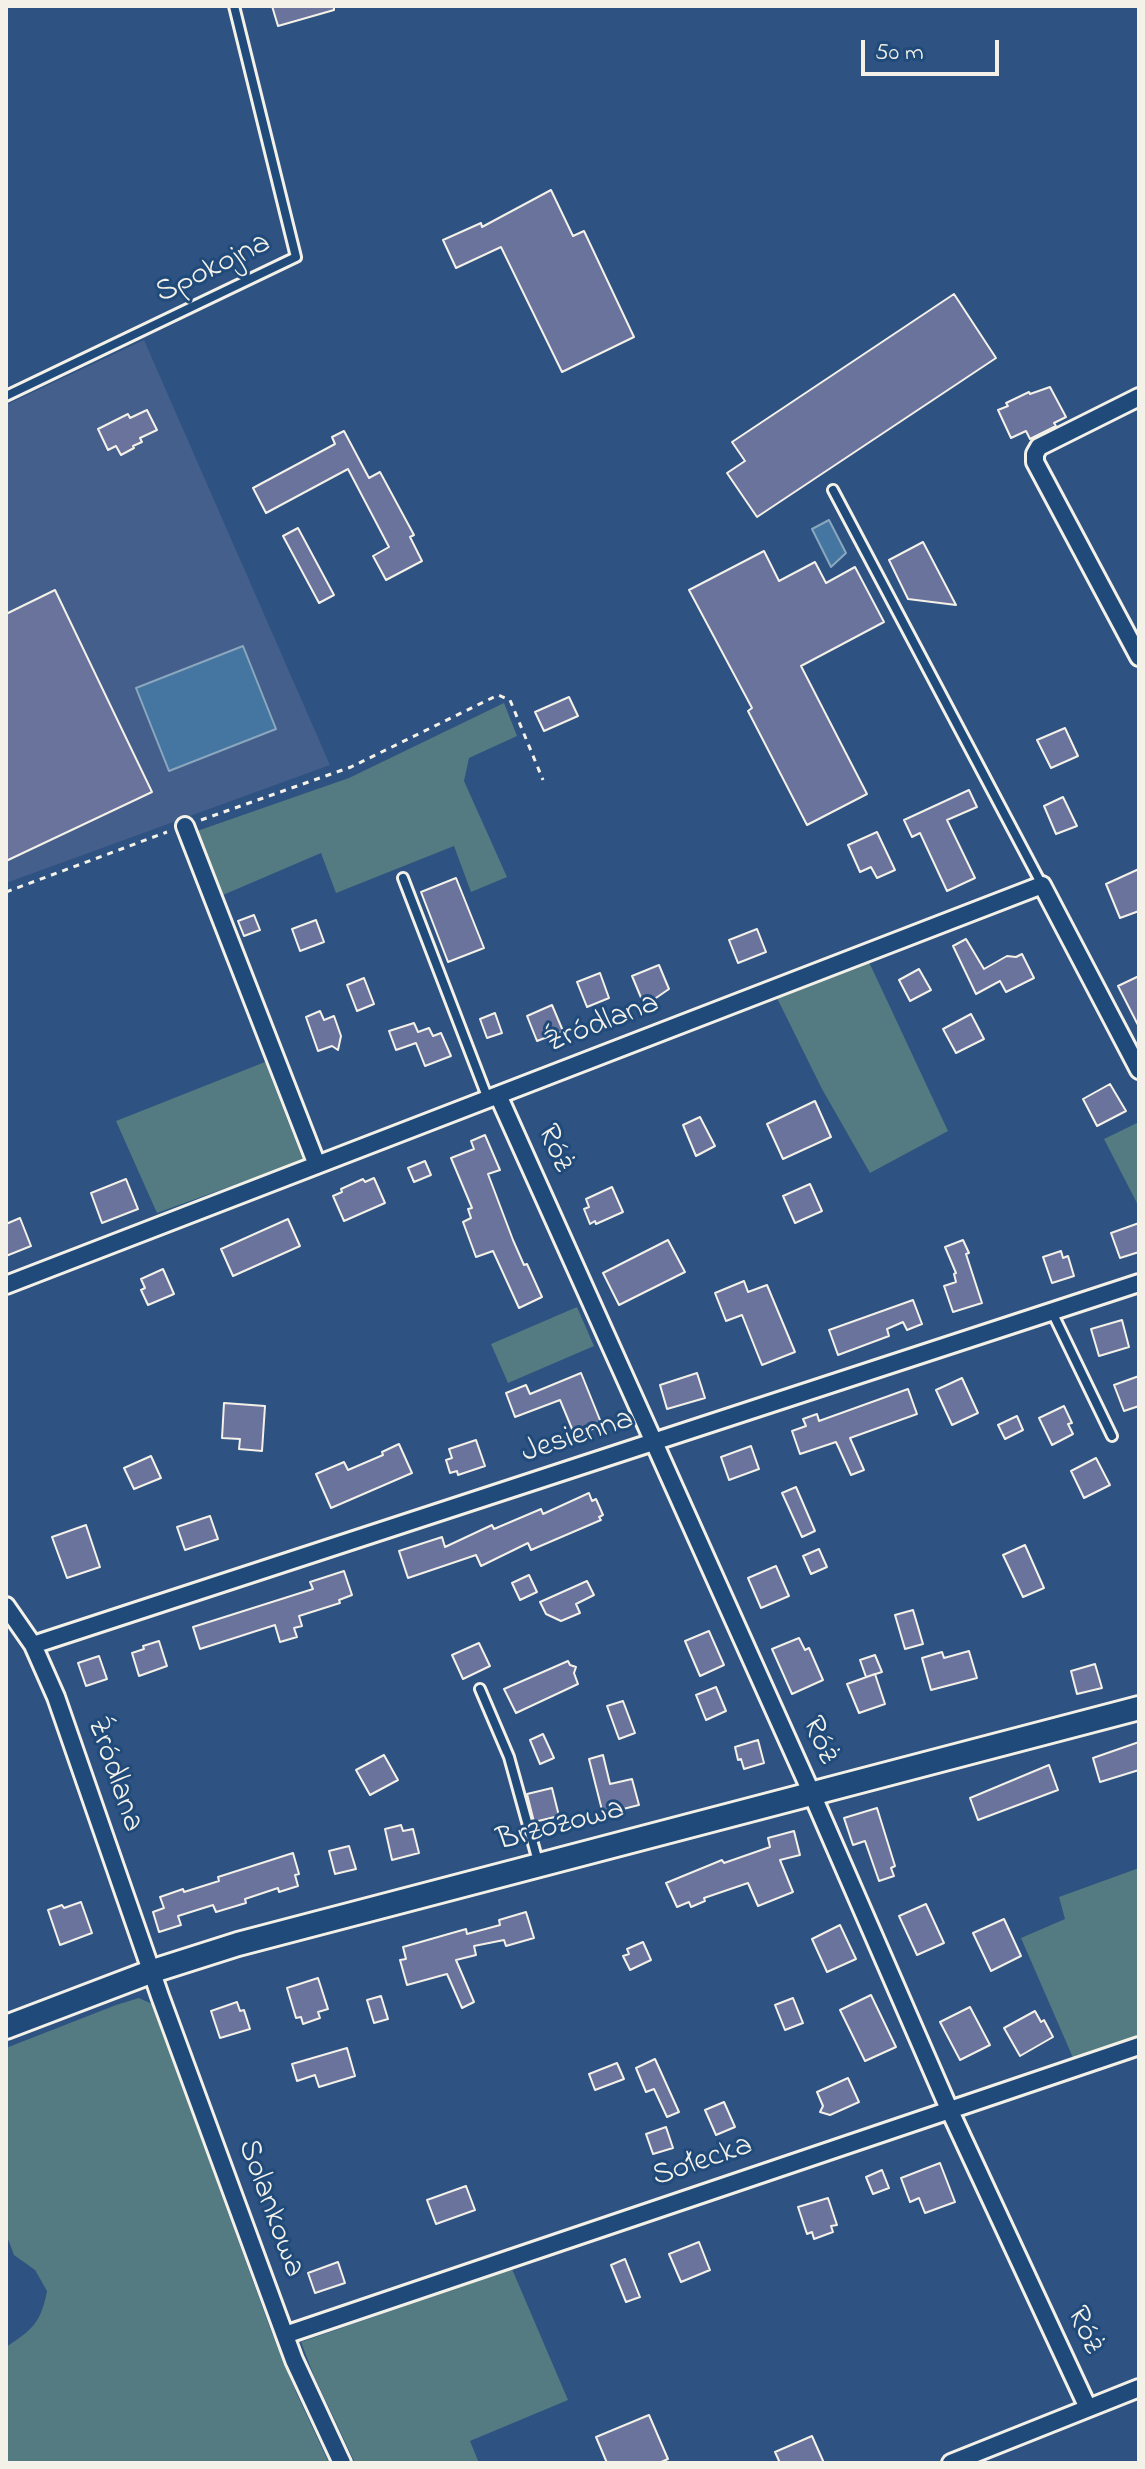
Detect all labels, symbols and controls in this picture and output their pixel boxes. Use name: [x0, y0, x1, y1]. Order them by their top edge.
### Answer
scale bar: [865, 24, 1003, 74]
text: 50 m: [875, 36, 924, 71]
street label: Spokojna: [150, 226, 278, 314]
street label: Źródlana: [541, 986, 665, 1064]
street label: Róż: [526, 1119, 580, 1179]
street label: Jesienna: [517, 1402, 639, 1474]
street label: Róż: [791, 1711, 845, 1771]
street label: Źródlana: [76, 1713, 150, 1837]
street label: Brzozowa: [493, 1792, 629, 1862]
street label: Sołecka: [648, 2128, 758, 2198]
street label: Solankowa: [226, 2135, 312, 2283]
street label: Róż: [1056, 2301, 1110, 2361]

